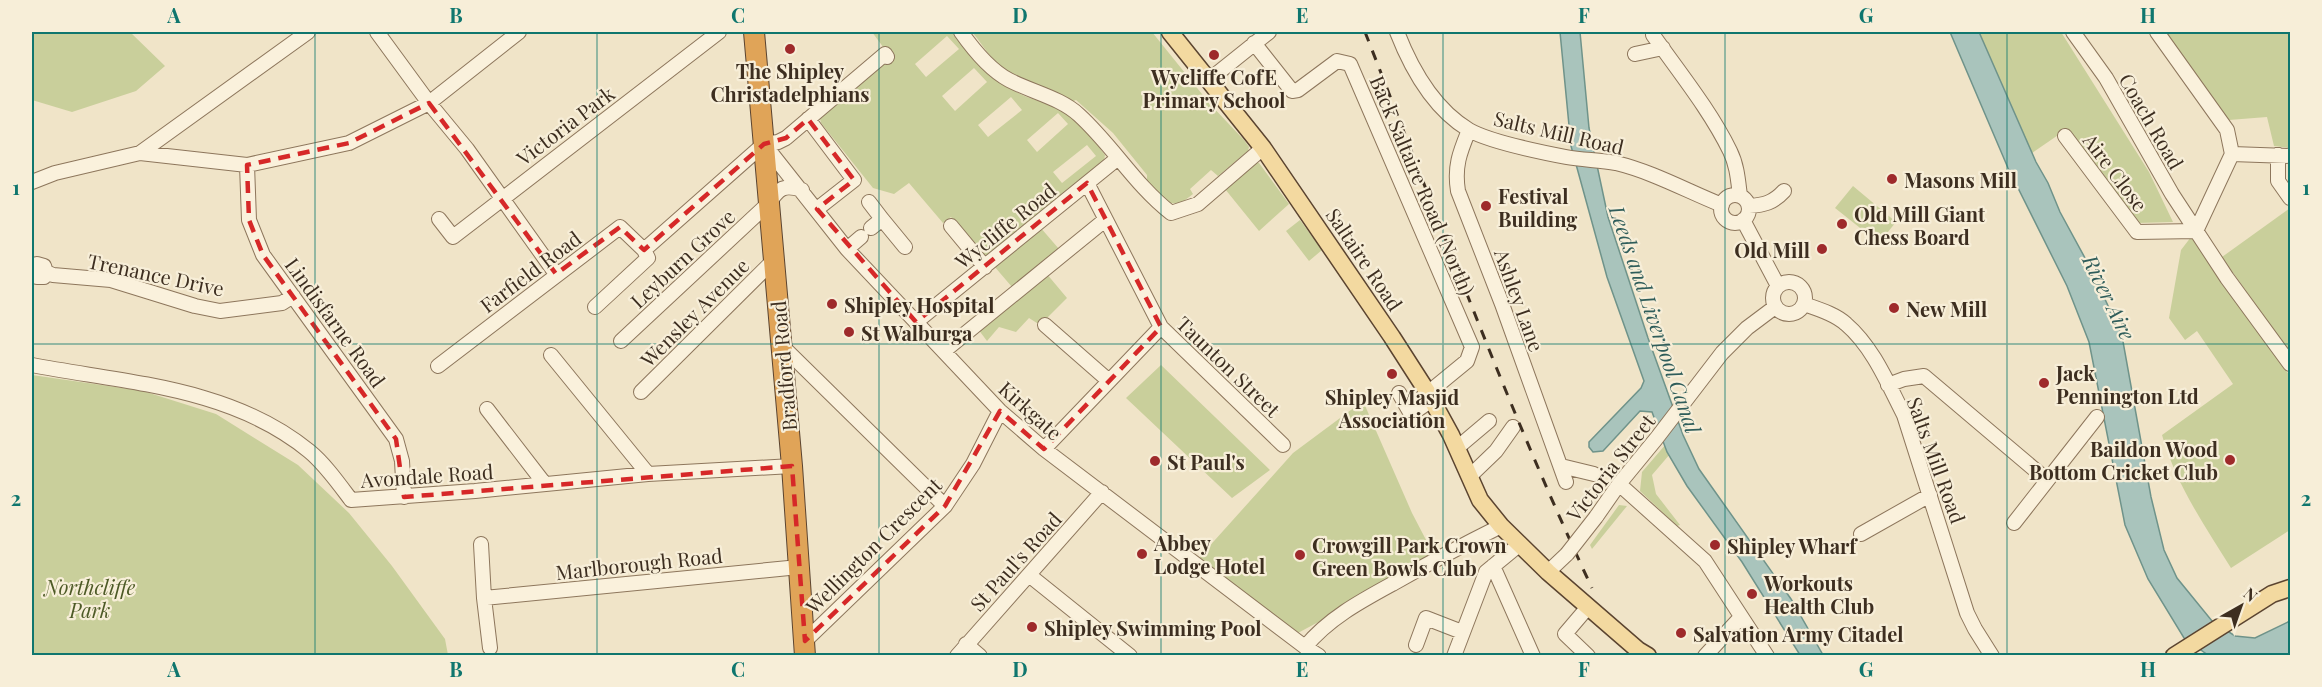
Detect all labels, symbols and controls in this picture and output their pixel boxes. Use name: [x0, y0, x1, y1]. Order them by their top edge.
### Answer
text: A: [166, 1, 181, 28]
text: B: [449, 1, 463, 28]
text: C: [731, 1, 745, 28]
text: D: [1012, 1, 1028, 28]
text: E: [1296, 1, 1308, 28]
text: F: [1578, 1, 1590, 28]
text: G: [1859, 1, 1874, 28]
text: H: [2140, 1, 2156, 28]
marker: The Shipley Christadelphians: [783, 42, 797, 56]
marker: Wycliffe CofE Primary School: [1207, 48, 1221, 62]
place label: The Shipley Christadelphians: [710, 57, 870, 107]
place label: Wycliffe CofE Primary School: [1142, 63, 1286, 113]
street label: Coach Road: [2114, 68, 2191, 174]
street label: Back Saltaire Road (North): [1366, 72, 1480, 298]
street label: Victoria Park: [510, 79, 620, 171]
street label: Salts Mill Road: [1491, 104, 1627, 160]
street label: Aire Close: [2077, 127, 2154, 217]
place label: Masons Mill: [1904, 166, 2017, 193]
marker: Masons Mill: [1885, 172, 1899, 186]
text: 1: [12, 173, 20, 200]
text: 1: [2302, 173, 2310, 200]
street label: Wycliffe Road: [948, 176, 1061, 275]
place label: Festival Building: [1498, 182, 1577, 232]
marker: Festival Building: [1479, 199, 1493, 213]
water label: Leeds and Liverpool Canal: [1604, 200, 1709, 438]
place label: Old Mill Giant Chess Board: [1854, 200, 1986, 250]
street label: Leyburn Grove: [624, 203, 740, 313]
street label: Saltaire Road: [1322, 203, 1408, 315]
marker: Old Mill Giant Chess Board: [1835, 217, 1849, 231]
street label: Farfield Road: [474, 224, 586, 318]
place label: Old Mill: [1734, 236, 1810, 263]
marker: Old Mill: [1815, 242, 1829, 256]
street label: Ashley Lane: [1489, 244, 1551, 355]
street label: Trenance Drive: [85, 246, 227, 302]
water label: River Aire: [2077, 249, 2143, 344]
street label: Lindisfarne Road: [280, 252, 392, 393]
street label: Wensley Avenue: [633, 252, 754, 373]
place label: Shipley Hospital: [844, 291, 994, 318]
place label: New Mill: [1906, 295, 1987, 322]
marker: Shipley Hospital: [825, 297, 839, 311]
street label: Bradford Road: [764, 299, 802, 432]
marker: New Mill: [1887, 301, 1901, 315]
street label: Taunton Street: [1171, 310, 1287, 423]
place label: St Walburga: [861, 319, 973, 346]
marker: St Walburga: [842, 325, 856, 339]
place label: Jack Pennington Ltd: [2055, 359, 2199, 409]
marker: Shipley Masjid Association: [1385, 367, 1399, 381]
street label: Kirkgate: [994, 375, 1068, 445]
marker: Jack Pennington Ltd: [2037, 376, 2051, 390]
place label: Shipley Masjid Association: [1325, 383, 1459, 433]
street label: Salts Mill Road: [1902, 393, 1973, 527]
street label: Victoria Street: [1559, 407, 1661, 527]
place label: Baildon Wood Bottom Cricket Club: [2029, 435, 2218, 485]
place label: St Paul's: [1167, 448, 1245, 475]
marker: Baildon Wood Bottom Cricket Club: [2223, 453, 2237, 467]
marker: St Paul's: [1148, 454, 1162, 468]
street label: Avondale Road: [359, 457, 495, 493]
street label: Wellington Crescent: [799, 471, 947, 619]
text: 2: [11, 484, 21, 511]
text: 2: [2301, 484, 2311, 511]
street label: St Paul's Road: [963, 505, 1067, 616]
place label: Abbey Lodge Hotel: [1153, 529, 1265, 579]
place label: Crowgill Park Crown Green Bowls Club: [1312, 531, 1507, 581]
place label: Shipley Wharf: [1727, 532, 1858, 559]
marker: Shipley Wharf: [1708, 538, 1722, 552]
street label: Marlborough Road: [554, 541, 724, 585]
marker: Abbey Lodge Hotel: [1135, 547, 1149, 561]
marker: Crowgill Park Crown Green Bowls Club: [1293, 548, 1307, 562]
place label: Workouts Health Club: [1763, 569, 1874, 619]
park label: Northcliffe Park: [43, 573, 136, 623]
north arrow: [2211, 576, 2271, 636]
text: N: [2240, 582, 2262, 606]
marker: Workouts Health Club: [1745, 587, 1759, 601]
place label: Shipley Swimming Pool: [1044, 614, 1261, 641]
marker: Shipley Swimming Pool: [1025, 620, 1039, 634]
place label: Salvation Army Citadel: [1693, 620, 1903, 647]
marker: Salvation Army Citadel: [1674, 626, 1688, 640]
text: A: [166, 655, 181, 682]
text: B: [449, 655, 463, 682]
text: C: [731, 655, 745, 682]
text: D: [1012, 655, 1028, 682]
text: E: [1296, 655, 1308, 682]
text: F: [1578, 655, 1590, 682]
text: G: [1859, 655, 1874, 682]
text: H: [2140, 655, 2156, 682]

